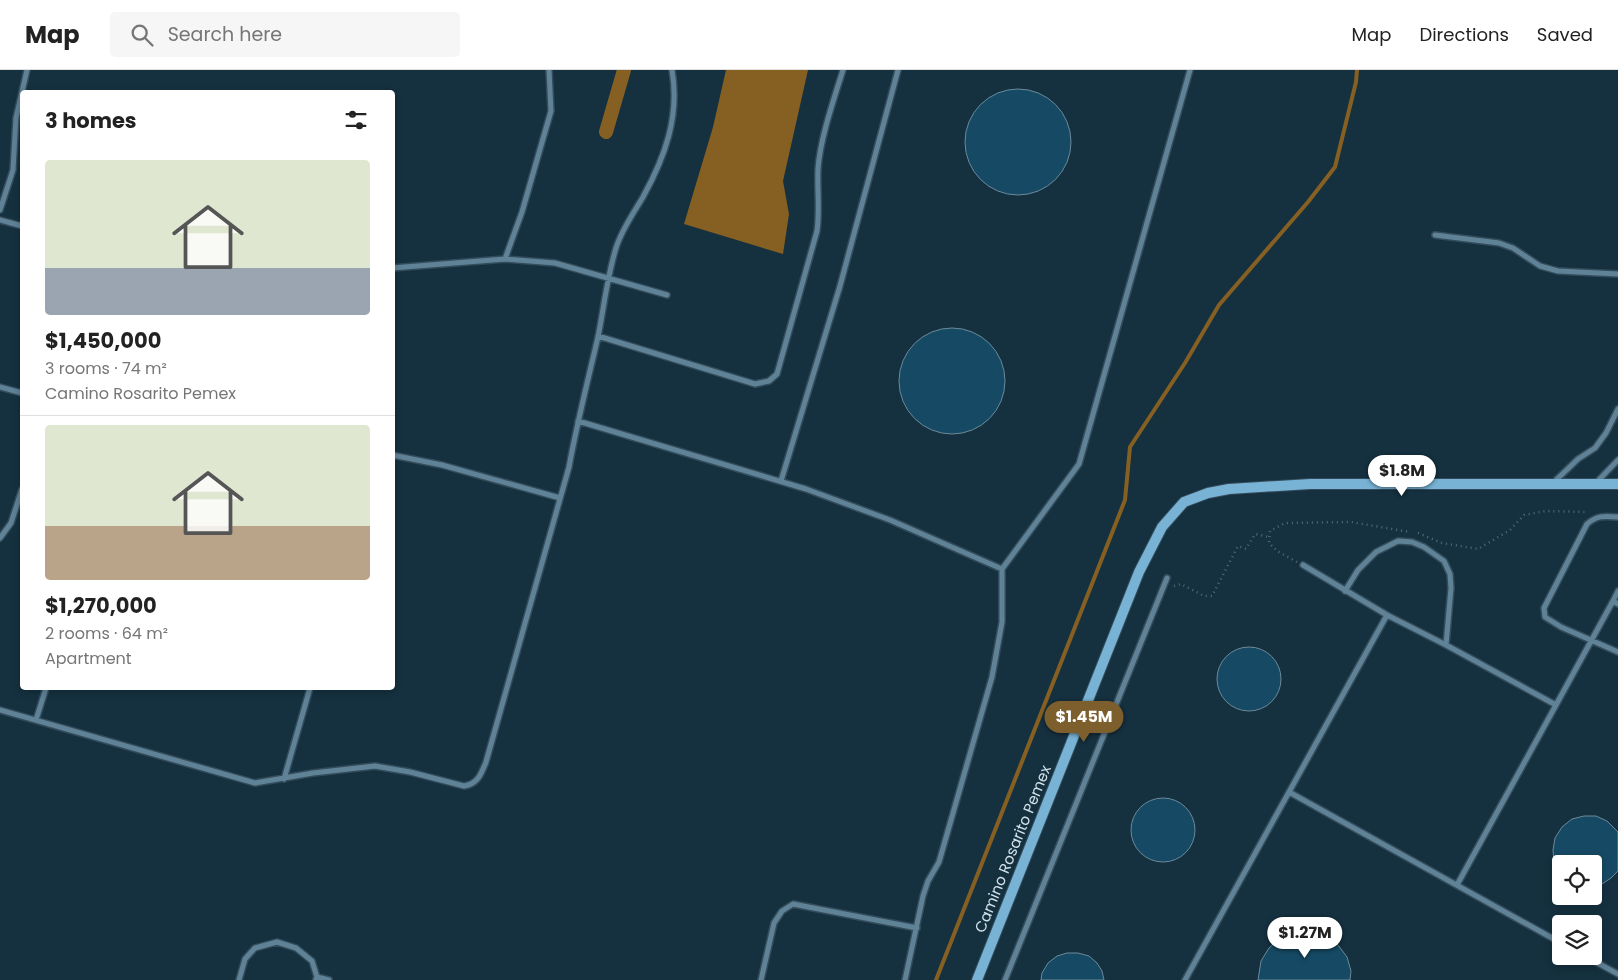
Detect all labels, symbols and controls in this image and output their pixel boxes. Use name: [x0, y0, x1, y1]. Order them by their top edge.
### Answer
search box: [110, 12, 460, 57]
text: Map: [25, 18, 80, 51]
icon: search: [128, 21, 156, 49]
text: Search here: [168, 21, 282, 48]
text: Map: [1352, 22, 1391, 47]
text: Directions: [1419, 22, 1509, 47]
text: Saved: [1537, 22, 1593, 47]
text: 3 homes: [45, 106, 137, 135]
icon: filters: [342, 106, 370, 134]
icon: home: [163, 192, 253, 282]
text: $1,450,000: [45, 326, 161, 355]
text: 3 rooms · 74 m²: [45, 357, 167, 380]
text: Camino Rosarito Pemex: [45, 382, 236, 405]
pin: $1.8M: [1367, 454, 1437, 497]
icon: home: [163, 458, 253, 548]
text: $1.8M: [1379, 459, 1425, 482]
text: $1,270,000: [45, 591, 157, 620]
text: 2 rooms · 64 m²: [45, 622, 168, 645]
text: Apartment: [45, 647, 132, 670]
pin: $1.45M: [1043, 700, 1125, 743]
text: $1.45M: [1056, 705, 1112, 728]
street label: Camino Rosarito Pemex: [969, 762, 1056, 936]
map controls: [1552, 855, 1602, 965]
button: locate: [1552, 855, 1602, 905]
button: layers: [1552, 915, 1602, 965]
pin: $1.27M: [1264, 916, 1346, 959]
text: $1.27M: [1278, 921, 1332, 944]

